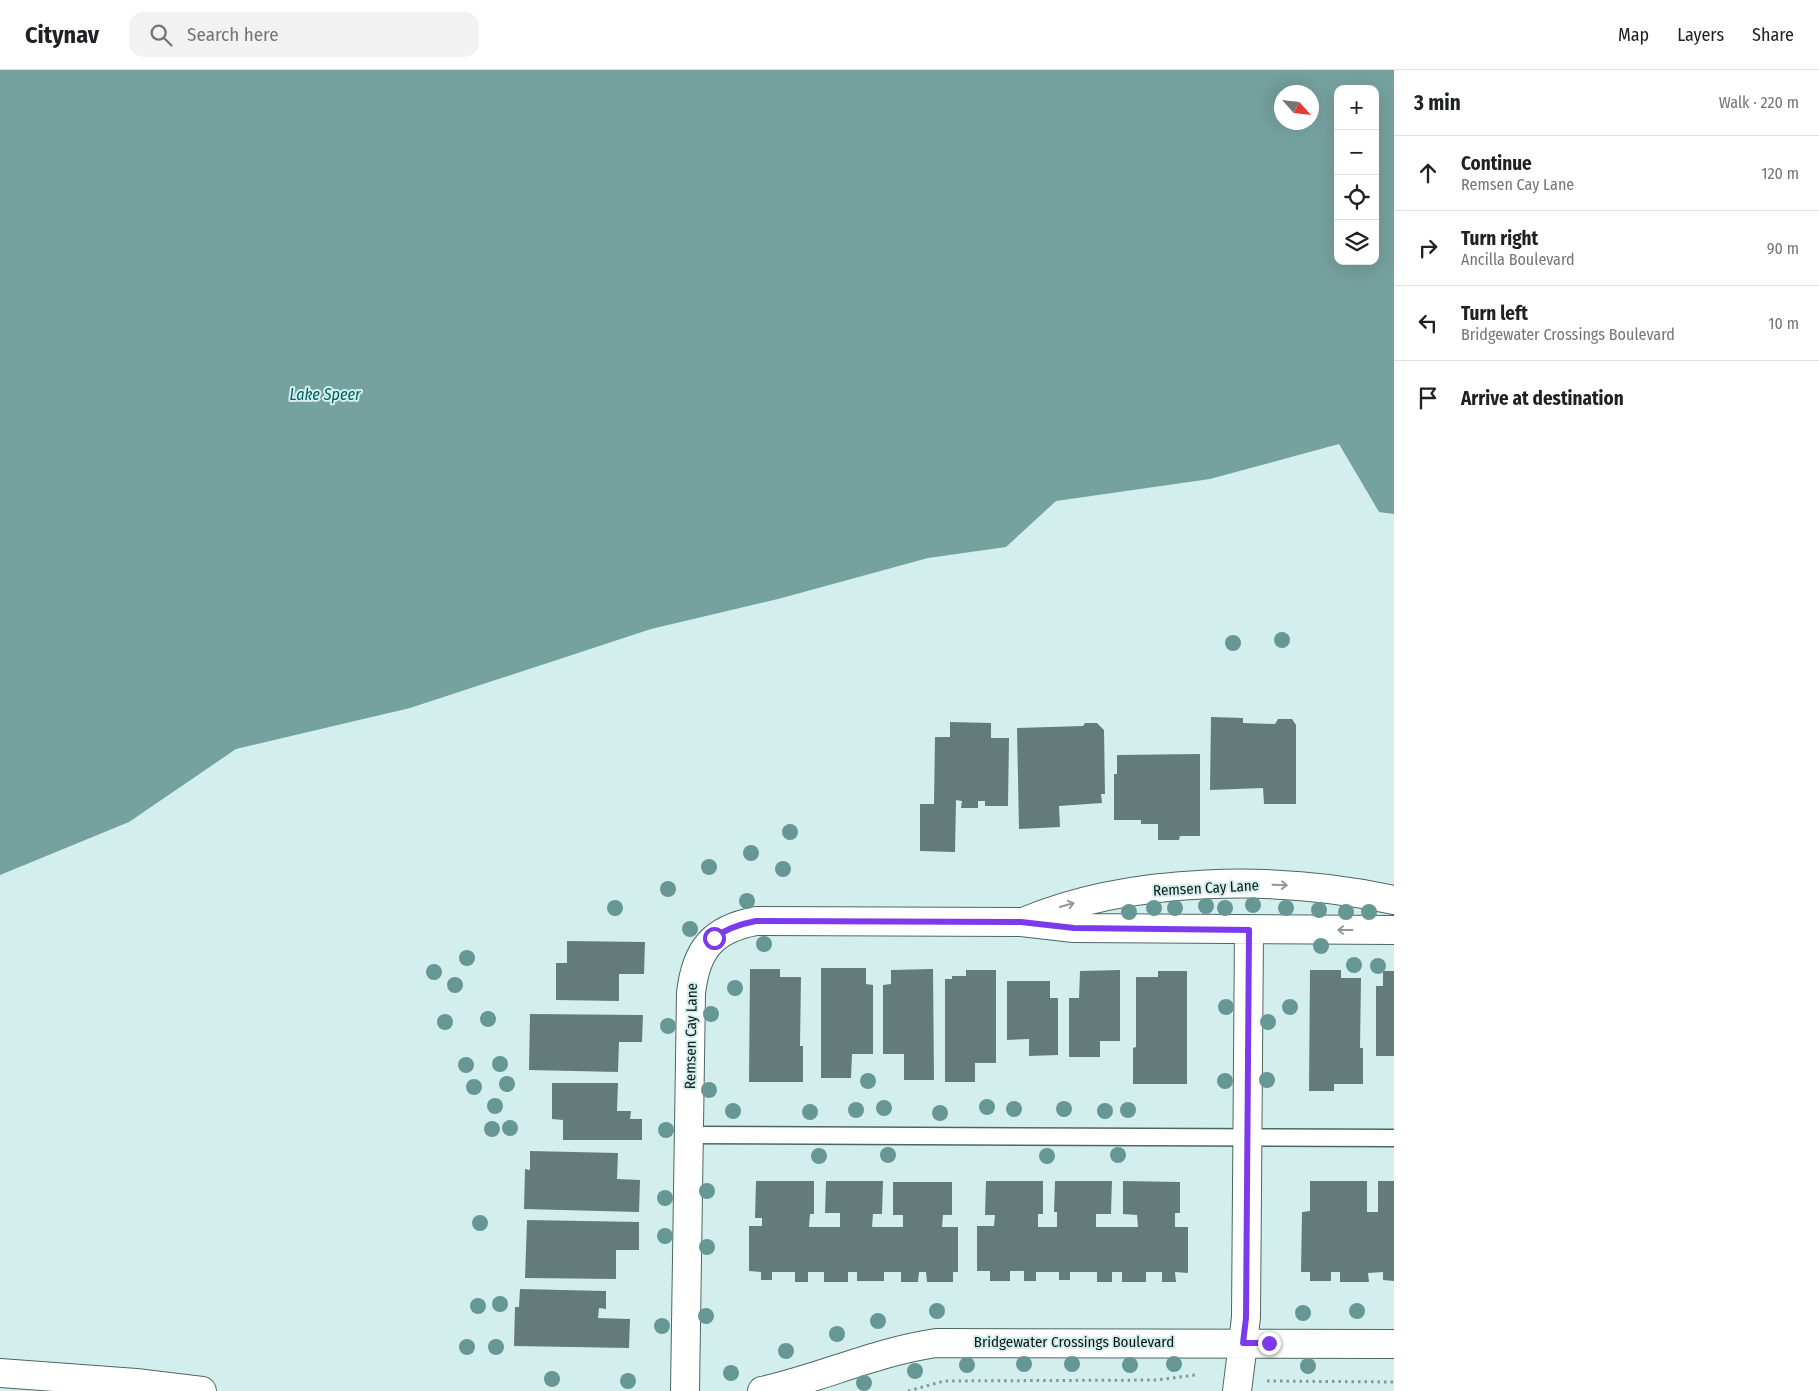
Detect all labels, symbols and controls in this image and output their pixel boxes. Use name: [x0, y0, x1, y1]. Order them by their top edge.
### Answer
search box: [129, 12, 479, 57]
text: Citynav: [25, 21, 99, 49]
icon: search: [147, 21, 175, 49]
text: Search here: [187, 23, 279, 46]
text: Map: [1618, 24, 1649, 46]
text: Layers: [1677, 24, 1724, 46]
text: Share: [1752, 24, 1794, 46]
north arrow: [1274, 85, 1319, 130]
map controls: [1334, 85, 1379, 265]
button: +: [1334, 85, 1379, 130]
text: 3 min: [1414, 90, 1461, 116]
text: Walk · 220 m: [1719, 93, 1799, 112]
button: −: [1334, 130, 1379, 175]
text: Continue: [1461, 152, 1532, 175]
icon: ahead: [1414, 159, 1442, 187]
text: 120 m: [1761, 164, 1799, 183]
button: locate: [1334, 175, 1379, 220]
text: Remsen Cay Lane: [1461, 175, 1574, 194]
button: layers: [1334, 220, 1379, 265]
text: Turn right: [1461, 227, 1538, 250]
icon: right: [1414, 234, 1442, 262]
text: 90 m: [1767, 239, 1799, 258]
text: Ancilla Boulevard: [1461, 250, 1575, 269]
text: Turn left: [1461, 302, 1528, 325]
icon: left: [1414, 309, 1442, 337]
text: 10 m: [1768, 314, 1799, 333]
text: Bridgewater Crossings Boulevard: [1461, 325, 1675, 344]
icon: arrive: [1414, 384, 1442, 412]
water label: Lake Speer: [289, 385, 361, 404]
text: Arrive at destination: [1461, 387, 1624, 410]
street label: Remsen Cay Lane: [1153, 876, 1259, 900]
one-way arrow: [1272, 880, 1288, 890]
one-way arrow: [1058, 900, 1074, 910]
one-way arrow: [1338, 925, 1354, 935]
route start: [703, 927, 726, 950]
street label: Remsen Cay Lane: [681, 983, 701, 1089]
route end: [1258, 1332, 1281, 1355]
street label: Bridgewater Crossings Boulevard: [974, 1333, 1174, 1351]

